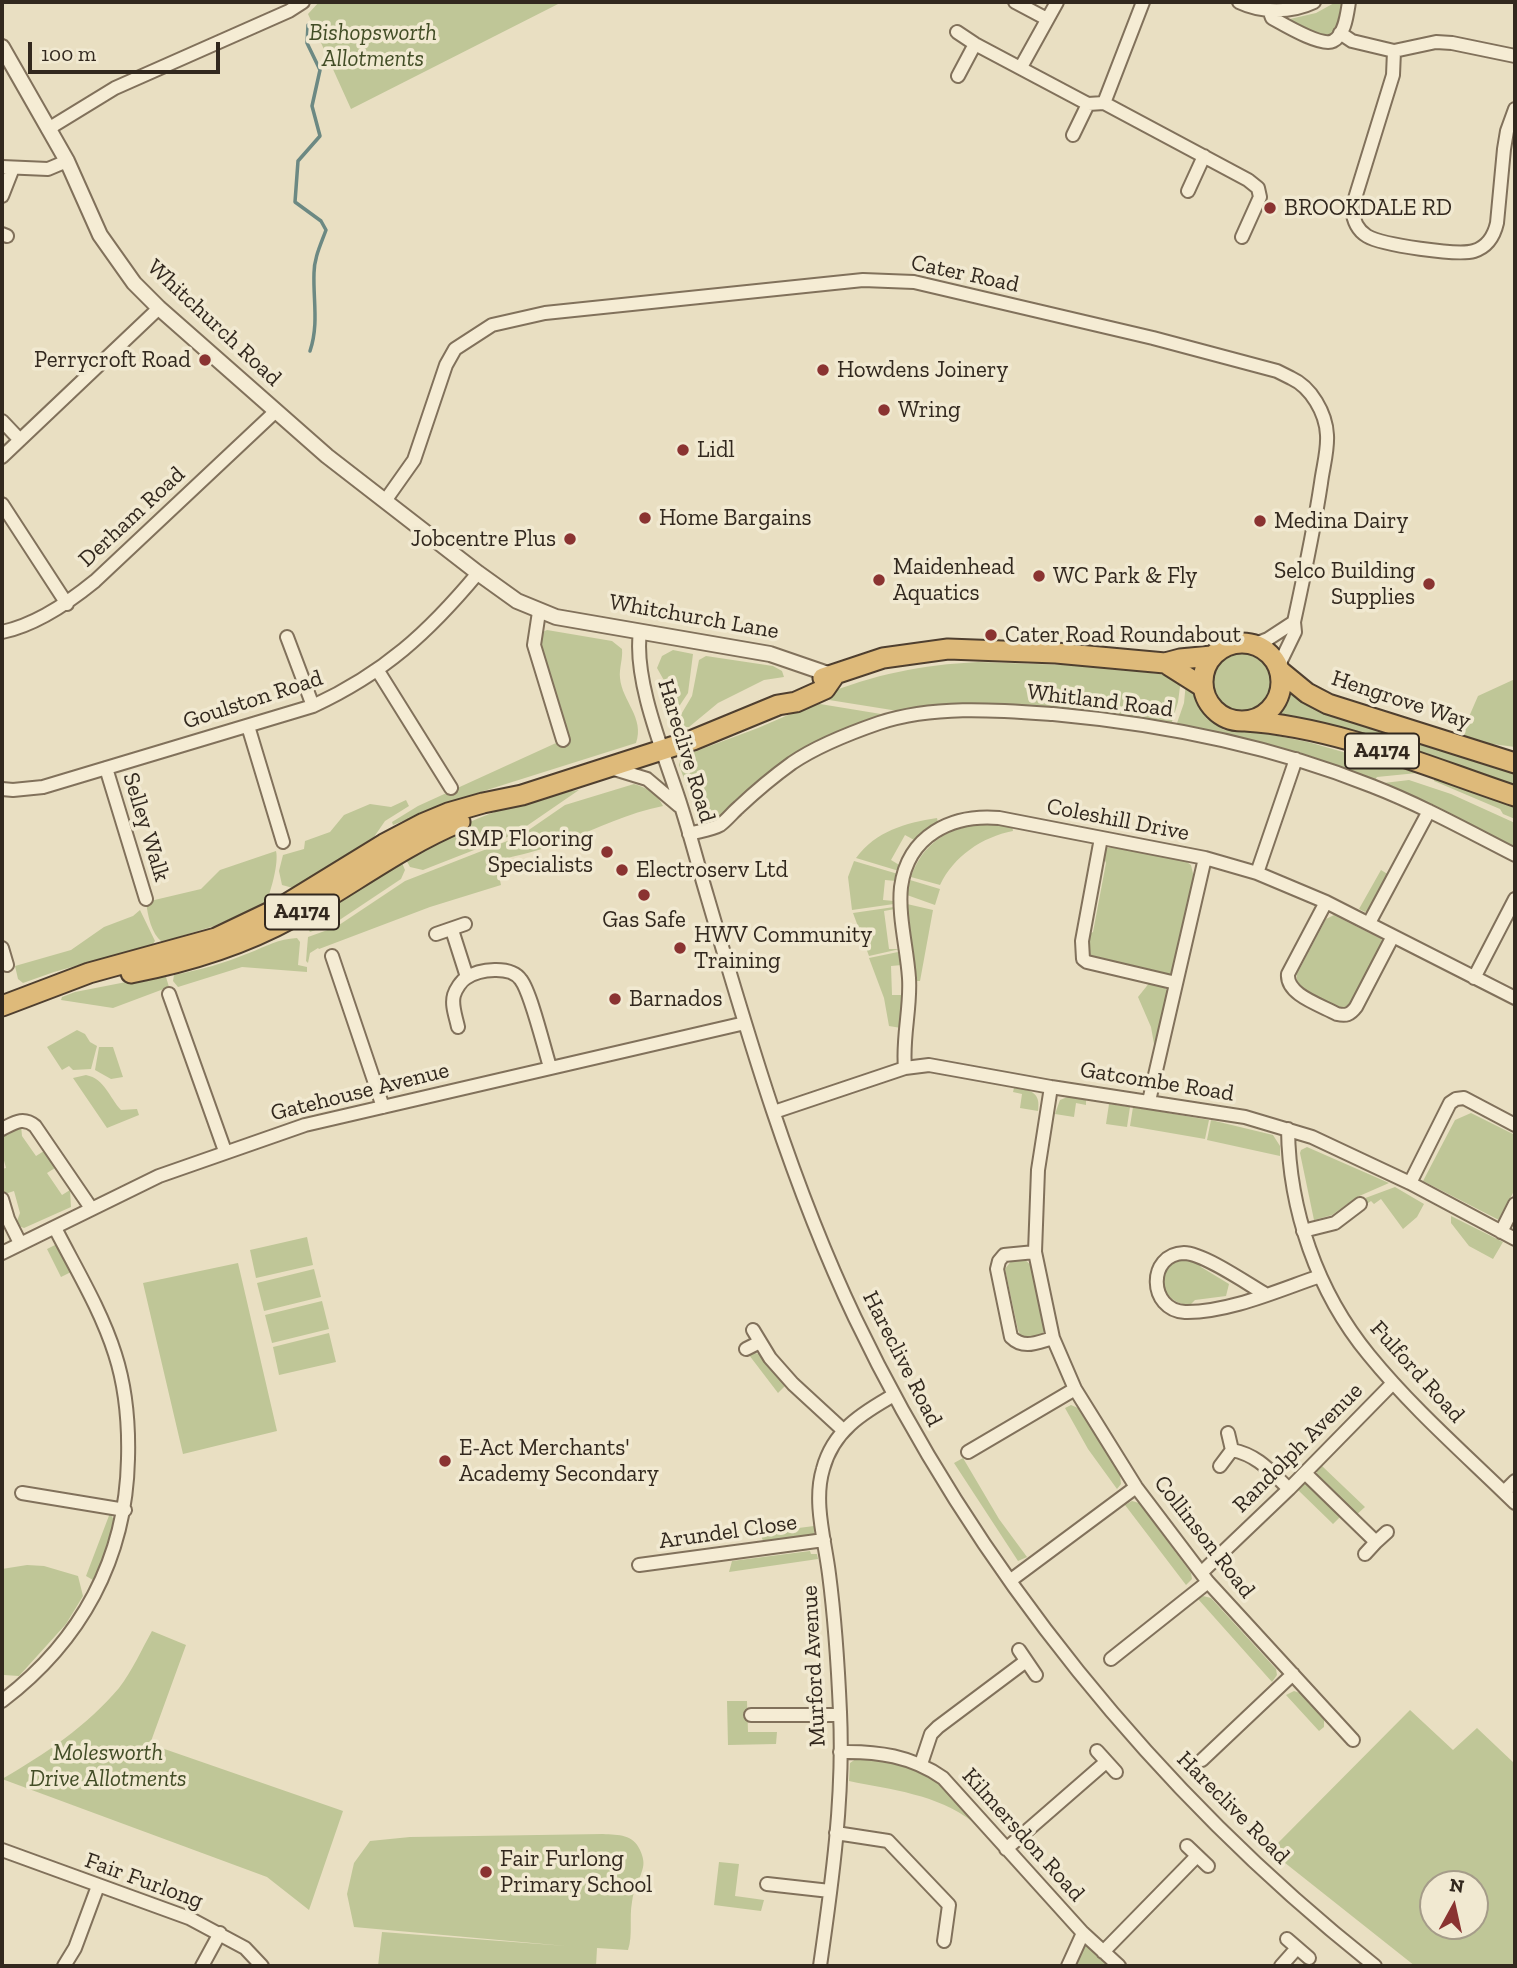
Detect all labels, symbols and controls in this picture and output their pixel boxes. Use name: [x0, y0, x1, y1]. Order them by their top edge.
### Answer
park label: Bishopsworth Allotments: [309, 19, 437, 73]
scale bar: [32, 28, 224, 72]
text: 100 m: [41, 41, 96, 66]
place label: BROOKDALE RD: [1284, 194, 1452, 222]
marker: BROOKDALE RD: [1262, 200, 1278, 216]
street label: Cater Road: [909, 249, 1021, 299]
street label: Whitchurch Road: [141, 254, 287, 392]
place label: Perrycroft Road: [34, 346, 191, 374]
marker: Perrycroft Road: [197, 352, 213, 368]
place label: Howdens Joinery: [837, 356, 1008, 384]
marker: Howdens Joinery: [815, 362, 831, 378]
place label: Wring: [898, 396, 961, 424]
marker: Wring: [876, 402, 892, 418]
place label: Lidl: [697, 436, 735, 464]
marker: Lidl: [675, 442, 691, 458]
street label: Derham Road: [73, 461, 191, 573]
place label: Home Bargains: [659, 504, 812, 532]
place label: Medina Dairy: [1274, 507, 1408, 535]
marker: Home Bargains: [637, 510, 653, 526]
marker: Medina Dairy: [1252, 513, 1268, 529]
place label: Jobcentre Plus: [411, 525, 556, 553]
marker: Jobcentre Plus: [562, 531, 578, 547]
place label: Maidenhead Aquatics: [893, 553, 1015, 607]
place label: Selco Building Supplies: [1274, 557, 1415, 611]
place label: WC Park & Fly: [1053, 562, 1197, 590]
marker: WC Park & Fly: [1031, 568, 1047, 584]
marker: Maidenhead Aquatics: [871, 572, 887, 588]
marker: Selco Building Supplies: [1421, 576, 1437, 592]
street label: Whitchurch Lane: [607, 588, 781, 646]
place label: Cater Road Roundabout: [1005, 621, 1241, 649]
marker: Cater Road Roundabout: [983, 627, 999, 643]
street label: Goulston Road: [180, 664, 326, 736]
street label: Hengrove Way: [1328, 665, 1474, 735]
street label: Hareclive Road: [651, 676, 721, 826]
street label: Whitland Road: [1025, 678, 1175, 724]
road number: A4174: [1345, 734, 1419, 768]
street label: Selley Walk: [116, 769, 176, 885]
street label: Coleshill Drive: [1044, 793, 1192, 847]
place label: SMP Flooring Specialists: [458, 825, 593, 879]
marker: SMP Flooring Specialists: [599, 844, 615, 860]
place label: Electroserv Ltd: [636, 856, 788, 884]
marker: Electroserv Ltd: [614, 862, 630, 878]
marker: Gas Safe: [636, 887, 652, 903]
road number: A4174: [265, 894, 339, 930]
place label: Gas Safe: [602, 906, 686, 934]
place label: HWV Community Training: [694, 921, 872, 975]
marker: HWV Community Training: [672, 940, 688, 956]
place label: Barnados: [629, 985, 722, 1013]
marker: Barnados: [607, 991, 623, 1007]
street label: Gatehouse Avenue: [268, 1056, 452, 1128]
street label: Gatcombe Road: [1078, 1056, 1236, 1108]
street label: Hareclive Road: [856, 1287, 948, 1431]
street label: Fulford Road: [1364, 1315, 1470, 1429]
street label: Randolph Avenue: [1227, 1377, 1369, 1519]
place label: E-Act Merchants' Academy Secondary: [459, 1434, 659, 1488]
marker: E-Act Merchants' Academy Secondary: [437, 1453, 453, 1469]
street label: Collinson Road: [1147, 1470, 1261, 1604]
street label: Arundel Close: [657, 1509, 799, 1555]
street label: Murford Avenue: [796, 1585, 832, 1747]
park label: Molesworth Drive Allotments: [29, 1739, 187, 1793]
street label: Hareclive Road: [1171, 1746, 1295, 1870]
street label: Kilmersdon Road: [956, 1763, 1090, 1907]
place label: Fair Furlong Primary School: [500, 1845, 652, 1899]
street label: Fair Furlong: [81, 1847, 207, 1915]
marker: Fair Furlong Primary School: [478, 1864, 494, 1880]
north arrow: [1419, 1870, 1489, 1940]
text: N: [1448, 1873, 1465, 1898]

